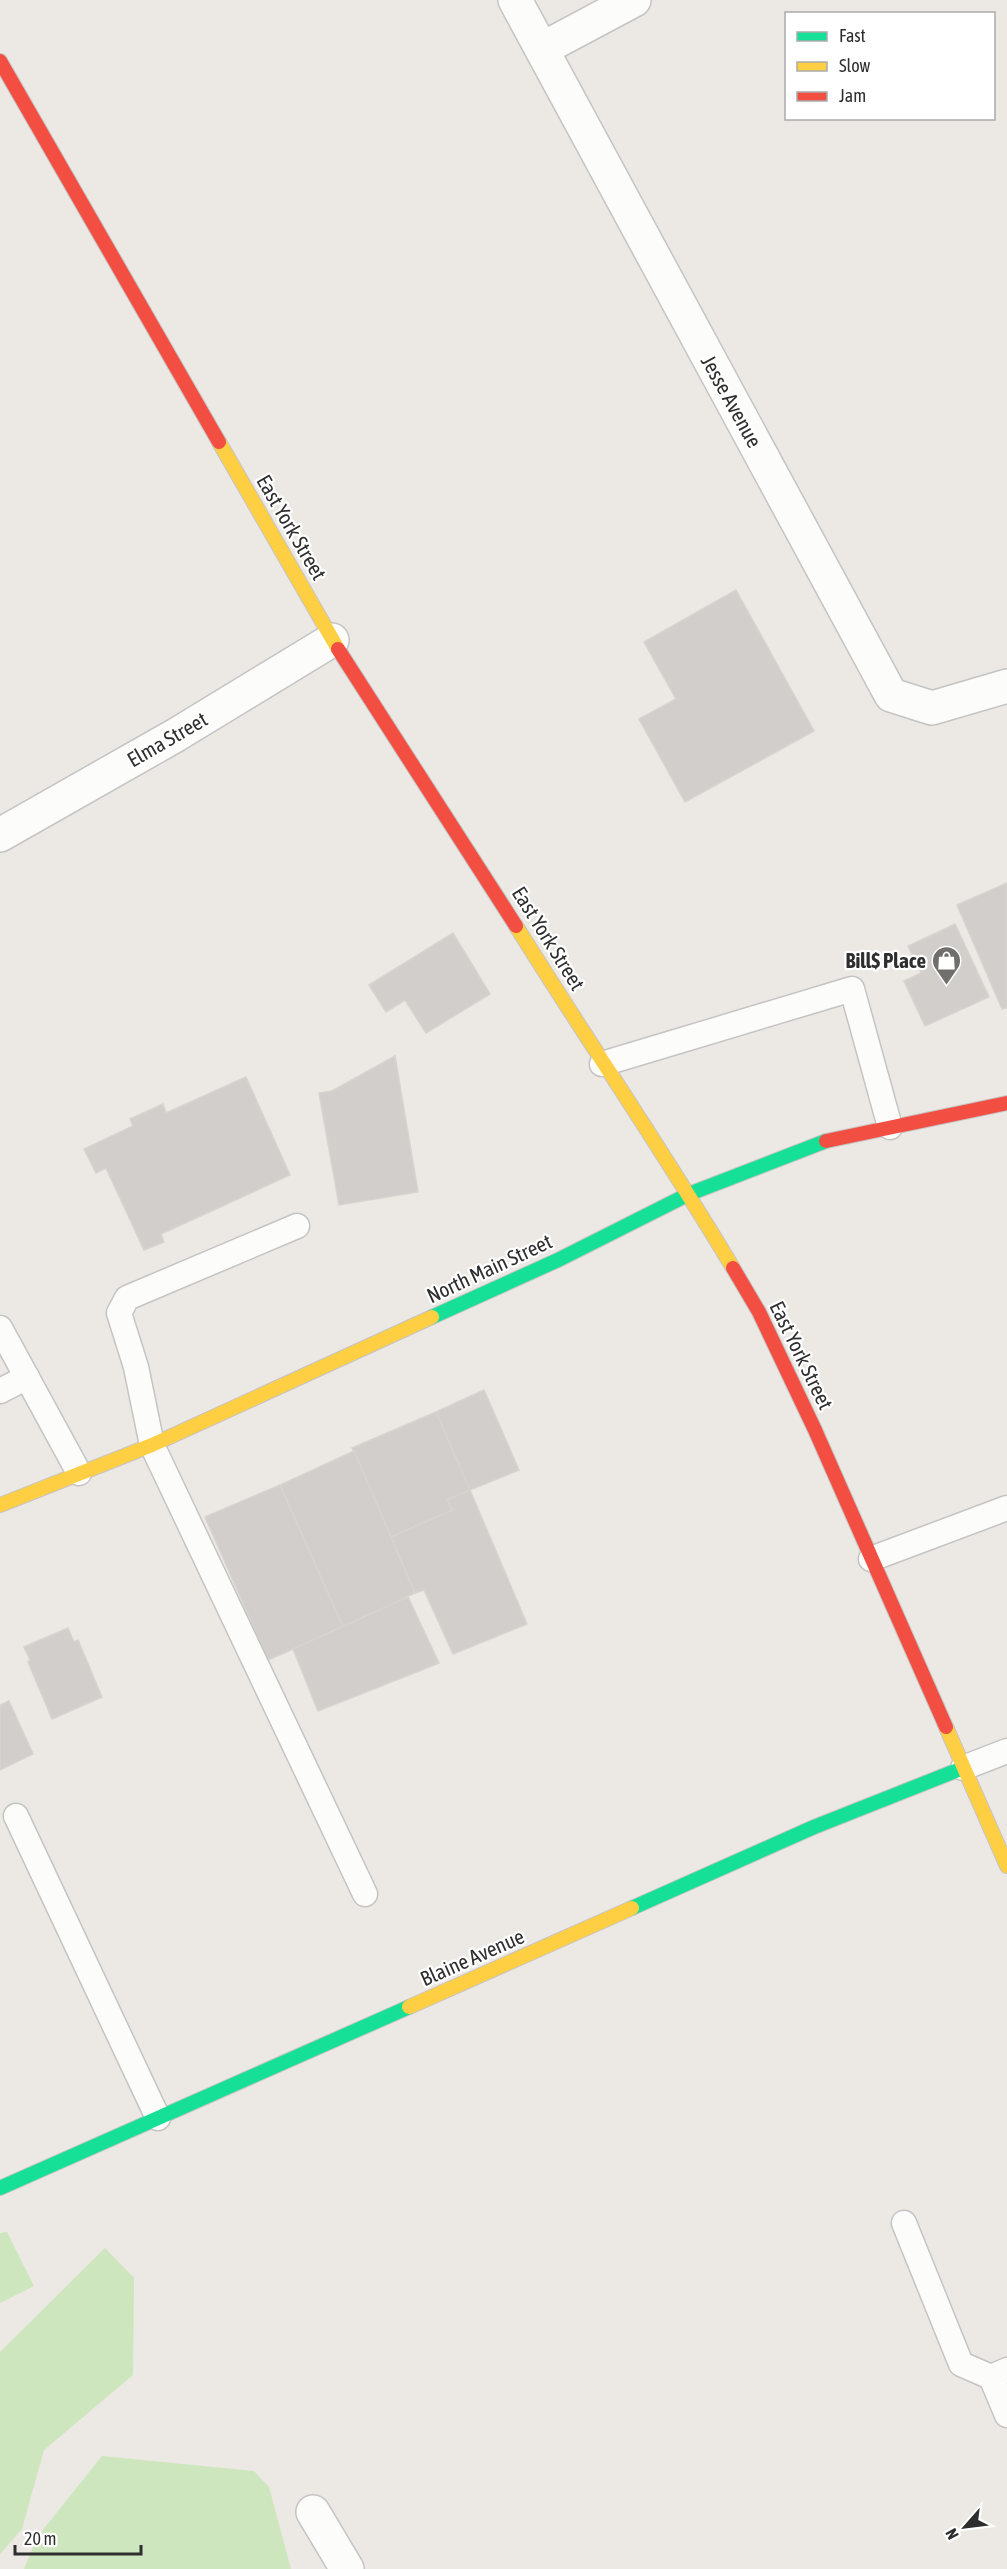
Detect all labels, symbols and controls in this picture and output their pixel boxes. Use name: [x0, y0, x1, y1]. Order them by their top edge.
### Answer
legend: [785, 12, 995, 120]
text: Fast: [839, 25, 866, 46]
text: Slow: [839, 55, 870, 76]
text: Jam: [839, 85, 866, 106]
street label: Jesse Avenue: [697, 351, 767, 451]
street label: East York Street: [252, 470, 332, 584]
street label: Elma Street: [123, 707, 211, 771]
street label: East York Street: [508, 882, 590, 994]
shop icon: Bill$ Place: [931, 944, 963, 986]
place label: Bill$ Place: [845, 948, 926, 972]
street label: North Main Street: [423, 1229, 555, 1307]
street label: East York Street: [765, 1297, 839, 1413]
street label: Blaine Avenue: [416, 1923, 528, 1991]
north arrow: [935, 2497, 995, 2557]
scale bar: [15, 2518, 141, 2556]
text: N: [942, 2526, 962, 2542]
text: 20 m: [24, 2528, 56, 2549]

